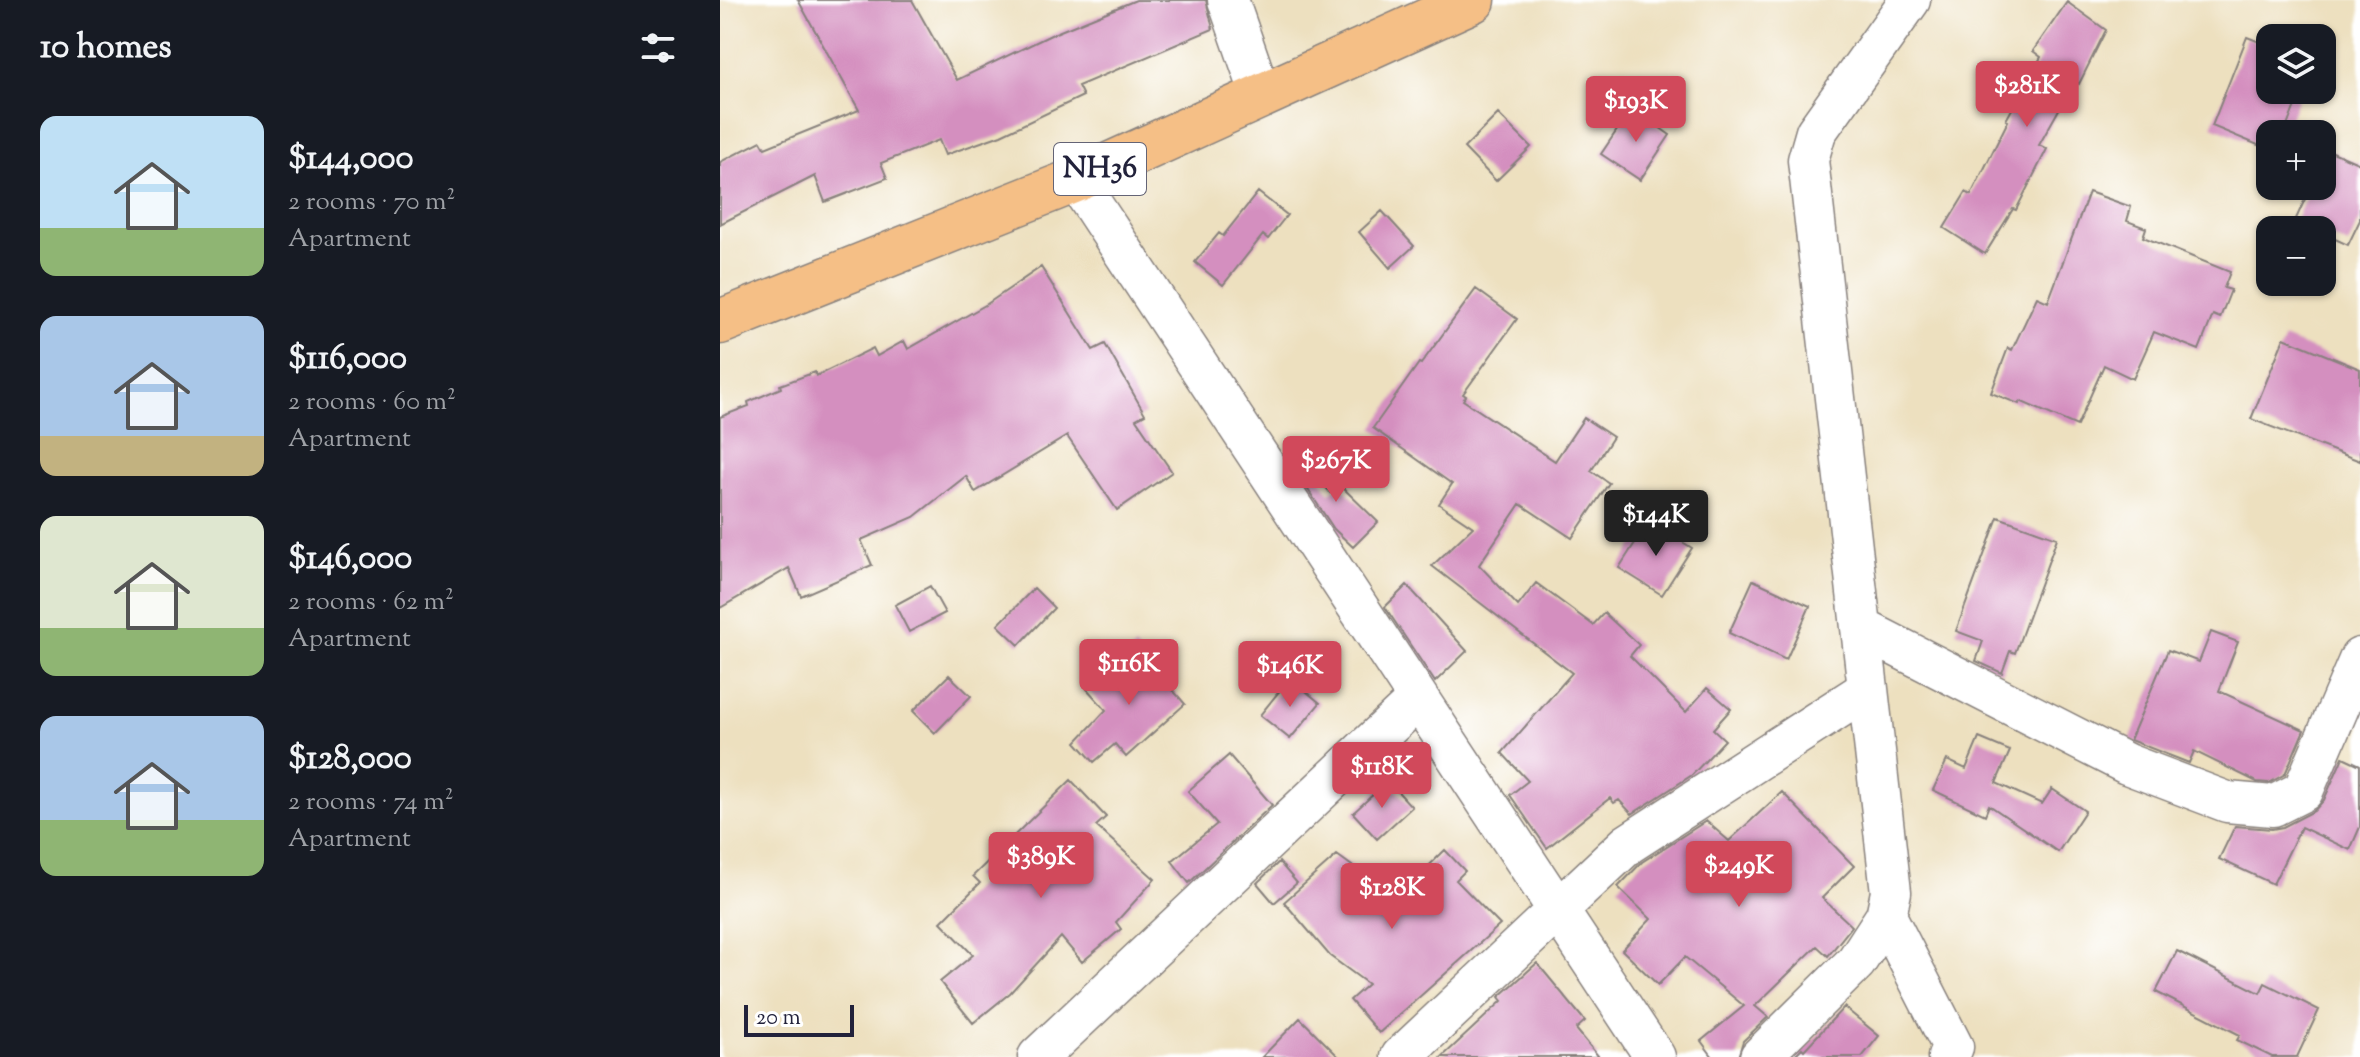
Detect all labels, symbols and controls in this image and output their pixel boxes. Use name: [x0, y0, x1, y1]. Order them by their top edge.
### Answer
text: 10 homes: [40, 24, 172, 73]
map controls: [2256, 24, 2336, 296]
button: layers: [2256, 24, 2336, 104]
icon: filters: [636, 26, 680, 70]
pin: $281K: [1971, 61, 2083, 129]
text: $281K: [1994, 68, 2060, 105]
pin: $193K: [1580, 76, 1692, 144]
text: $193K: [1604, 83, 1668, 120]
button: +: [2256, 120, 2336, 200]
text: $144,000: [288, 135, 413, 184]
road number: NH36: [1054, 143, 1146, 195]
icon: home: [104, 148, 200, 244]
text: 2 rooms · 70 m²: [288, 184, 455, 221]
button: −: [2256, 216, 2336, 296]
text: Apartment: [288, 221, 411, 258]
text: $116,000: [288, 335, 407, 384]
icon: home: [104, 348, 200, 444]
text: 2 rooms · 60 m²: [288, 384, 456, 421]
text: Apartment: [288, 421, 411, 458]
pin: $267K: [1280, 436, 1392, 504]
text: $267K: [1301, 443, 1371, 480]
pin: $144K: [1600, 490, 1712, 558]
text: $144K: [1622, 497, 1690, 534]
text: $146,000: [288, 535, 412, 584]
icon: home: [104, 548, 200, 644]
text: 2 rooms · 62 m²: [288, 584, 454, 621]
text: Apartment: [288, 621, 411, 658]
pin: $116K: [1073, 639, 1185, 707]
pin: $146K: [1234, 641, 1346, 709]
text: $116K: [1097, 646, 1161, 683]
text: $146K: [1256, 648, 1324, 685]
text: $128,000: [288, 735, 412, 784]
pin: $118K: [1326, 742, 1438, 810]
icon: home: [104, 748, 200, 844]
text: $118K: [1350, 749, 1414, 786]
text: 2 rooms · 74 m²: [288, 784, 453, 821]
text: Apartment: [288, 821, 411, 858]
pin: $389K: [985, 832, 1097, 900]
text: $389K: [1007, 839, 1075, 876]
pin: $249K: [1683, 841, 1795, 909]
text: $249K: [1704, 848, 1774, 885]
pin: $128K: [1336, 863, 1448, 931]
text: $128K: [1359, 870, 1425, 907]
scale bar: [744, 1001, 854, 1037]
text: 20 m: [756, 1003, 801, 1035]

